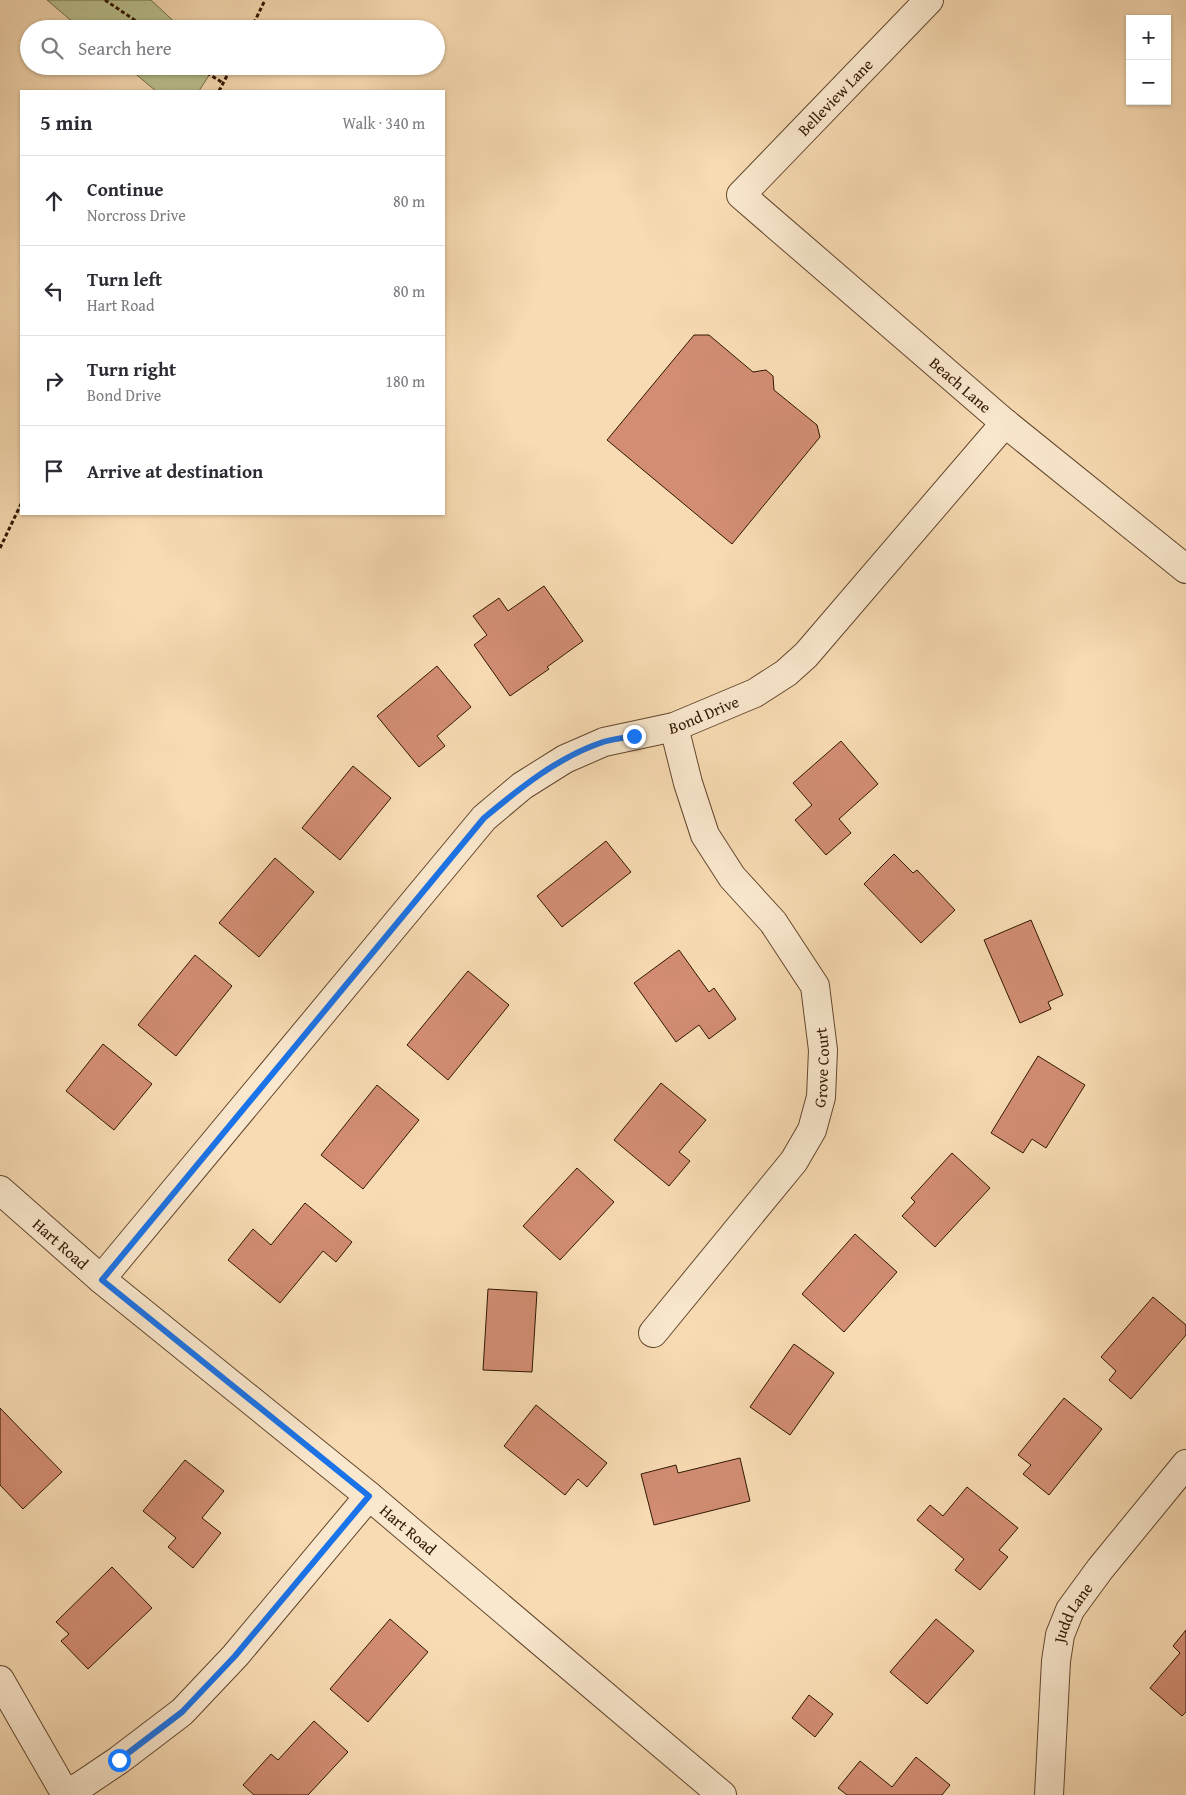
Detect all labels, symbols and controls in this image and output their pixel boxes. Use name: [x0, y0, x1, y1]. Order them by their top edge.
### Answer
map controls: [1126, 15, 1171, 105]
button: +: [1126, 15, 1171, 60]
search box: [20, 20, 445, 75]
icon: search: [38, 34, 66, 62]
text: Search here: [78, 34, 172, 62]
street label: Belleview Lane: [792, 53, 878, 141]
button: −: [1126, 60, 1171, 105]
text: 5 min: [40, 107, 92, 138]
text: Walk · 340 m: [342, 111, 425, 135]
text: Continue: [87, 175, 164, 203]
icon: ahead: [40, 187, 68, 215]
text: 80 m: [393, 189, 425, 213]
text: Norcross Drive: [87, 203, 186, 227]
text: Turn left: [87, 265, 162, 293]
icon: left: [40, 277, 68, 305]
text: 80 m: [393, 279, 425, 303]
text: Hart Road: [87, 293, 154, 317]
street label: Beach Lane: [924, 351, 997, 418]
text: Turn right: [87, 355, 176, 383]
icon: right: [40, 367, 68, 395]
text: 180 m: [385, 369, 425, 393]
text: Bond Drive: [87, 383, 161, 407]
icon: arrive: [40, 457, 68, 485]
text: Arrive at destination: [87, 457, 263, 485]
street label: Bond Drive: [667, 689, 742, 740]
route end: [623, 725, 646, 748]
street label: Grove Court: [807, 1026, 835, 1110]
street label: Hart Road: [28, 1212, 94, 1275]
street label: Hart Road: [375, 1498, 442, 1561]
street label: Judd Lane: [1047, 1577, 1098, 1646]
route start: [108, 1749, 131, 1772]

